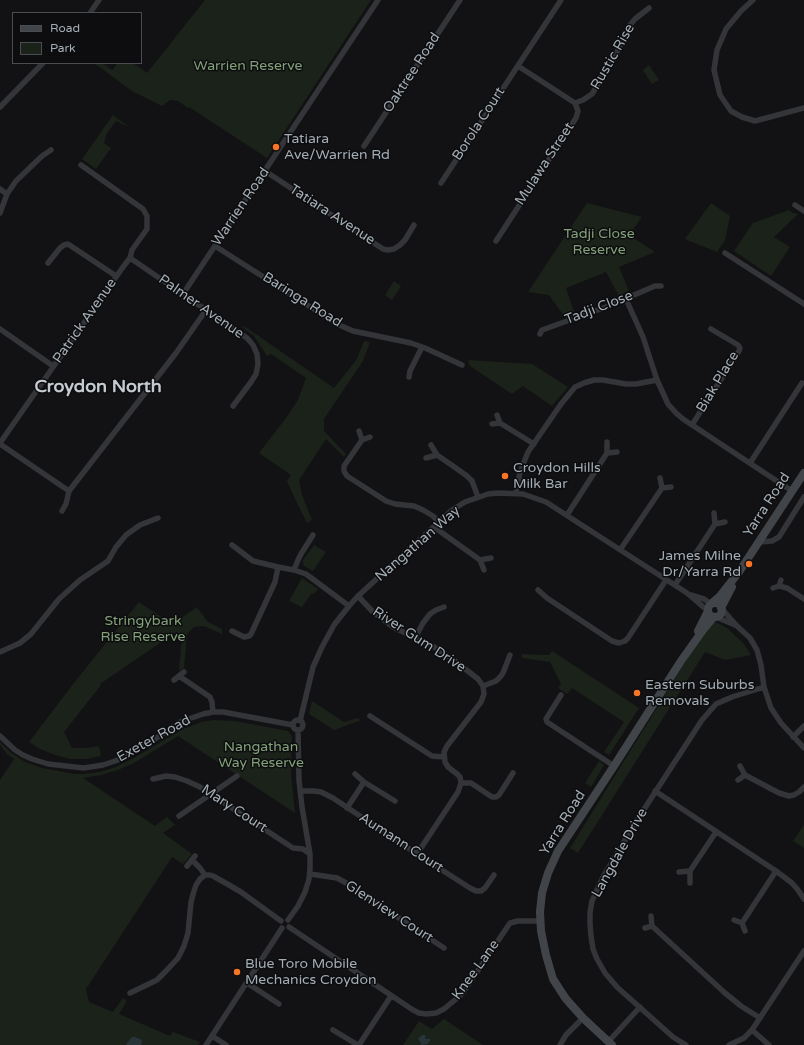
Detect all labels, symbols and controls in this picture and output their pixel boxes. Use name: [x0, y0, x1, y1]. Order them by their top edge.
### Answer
legend: [12, 12, 142, 64]
text: Road: [50, 21, 80, 35]
street label: Rustic Rise: [587, 21, 639, 93]
street label: Oaktree Road: [380, 30, 444, 116]
text: Park: [50, 41, 76, 55]
park label: Warrien Reserve: [194, 58, 302, 74]
street label: Borola Court: [449, 84, 509, 164]
street label: Mulawa Street: [512, 119, 578, 209]
place label: Tatiara Ave/Warrien Rd: [284, 131, 390, 164]
marker: Tatiara Ave/Warrien Rd: [271, 142, 281, 152]
street label: Warrien Road: [209, 165, 273, 249]
street label: Tatiara Avenue: [286, 181, 378, 249]
park label: Tadji Close Reserve: [563, 226, 635, 258]
street label: Baringa Road: [259, 269, 345, 331]
street label: Palmer Avenue: [155, 271, 247, 343]
street label: Patrick Avenue: [50, 275, 120, 367]
street label: Tadji Close: [563, 287, 635, 329]
street label: Biak Place: [693, 348, 743, 416]
district label: Croydon North: [34, 376, 162, 398]
place label: Croydon Hills Milk Bar: [513, 460, 601, 492]
street label: Yarra Road: [740, 470, 794, 540]
marker: Croydon Hills Milk Bar: [500, 471, 510, 481]
street label: Nangathan Way: [372, 503, 464, 585]
place label: James Milne Dr/Yarra Rd: [659, 548, 741, 580]
marker: James Milne Dr/Yarra Rd: [744, 559, 754, 569]
street label: River Gum Drive: [369, 604, 469, 676]
park label: Stringybark Rise Reserve: [101, 613, 185, 646]
place label: Eastern Suburbs Removals: [645, 677, 754, 710]
marker: Eastern Suburbs Removals: [632, 688, 642, 698]
street label: Exeter Road: [114, 712, 194, 766]
park label: Nangathan Way Reserve: [218, 739, 304, 772]
street label: Mary Court: [198, 781, 270, 837]
street label: Yarra Road: [537, 788, 589, 858]
street label: Langdale Drive: [589, 805, 651, 901]
street label: Aumann Court: [356, 809, 446, 877]
street label: Glenview Court: [342, 877, 436, 947]
street label: Knee Lane: [449, 937, 503, 1003]
place label: Blue Toro Mobile Mechanics Croydon: [245, 956, 376, 988]
marker: Blue Toro Mobile Mechanics Croydon: [232, 967, 242, 977]

